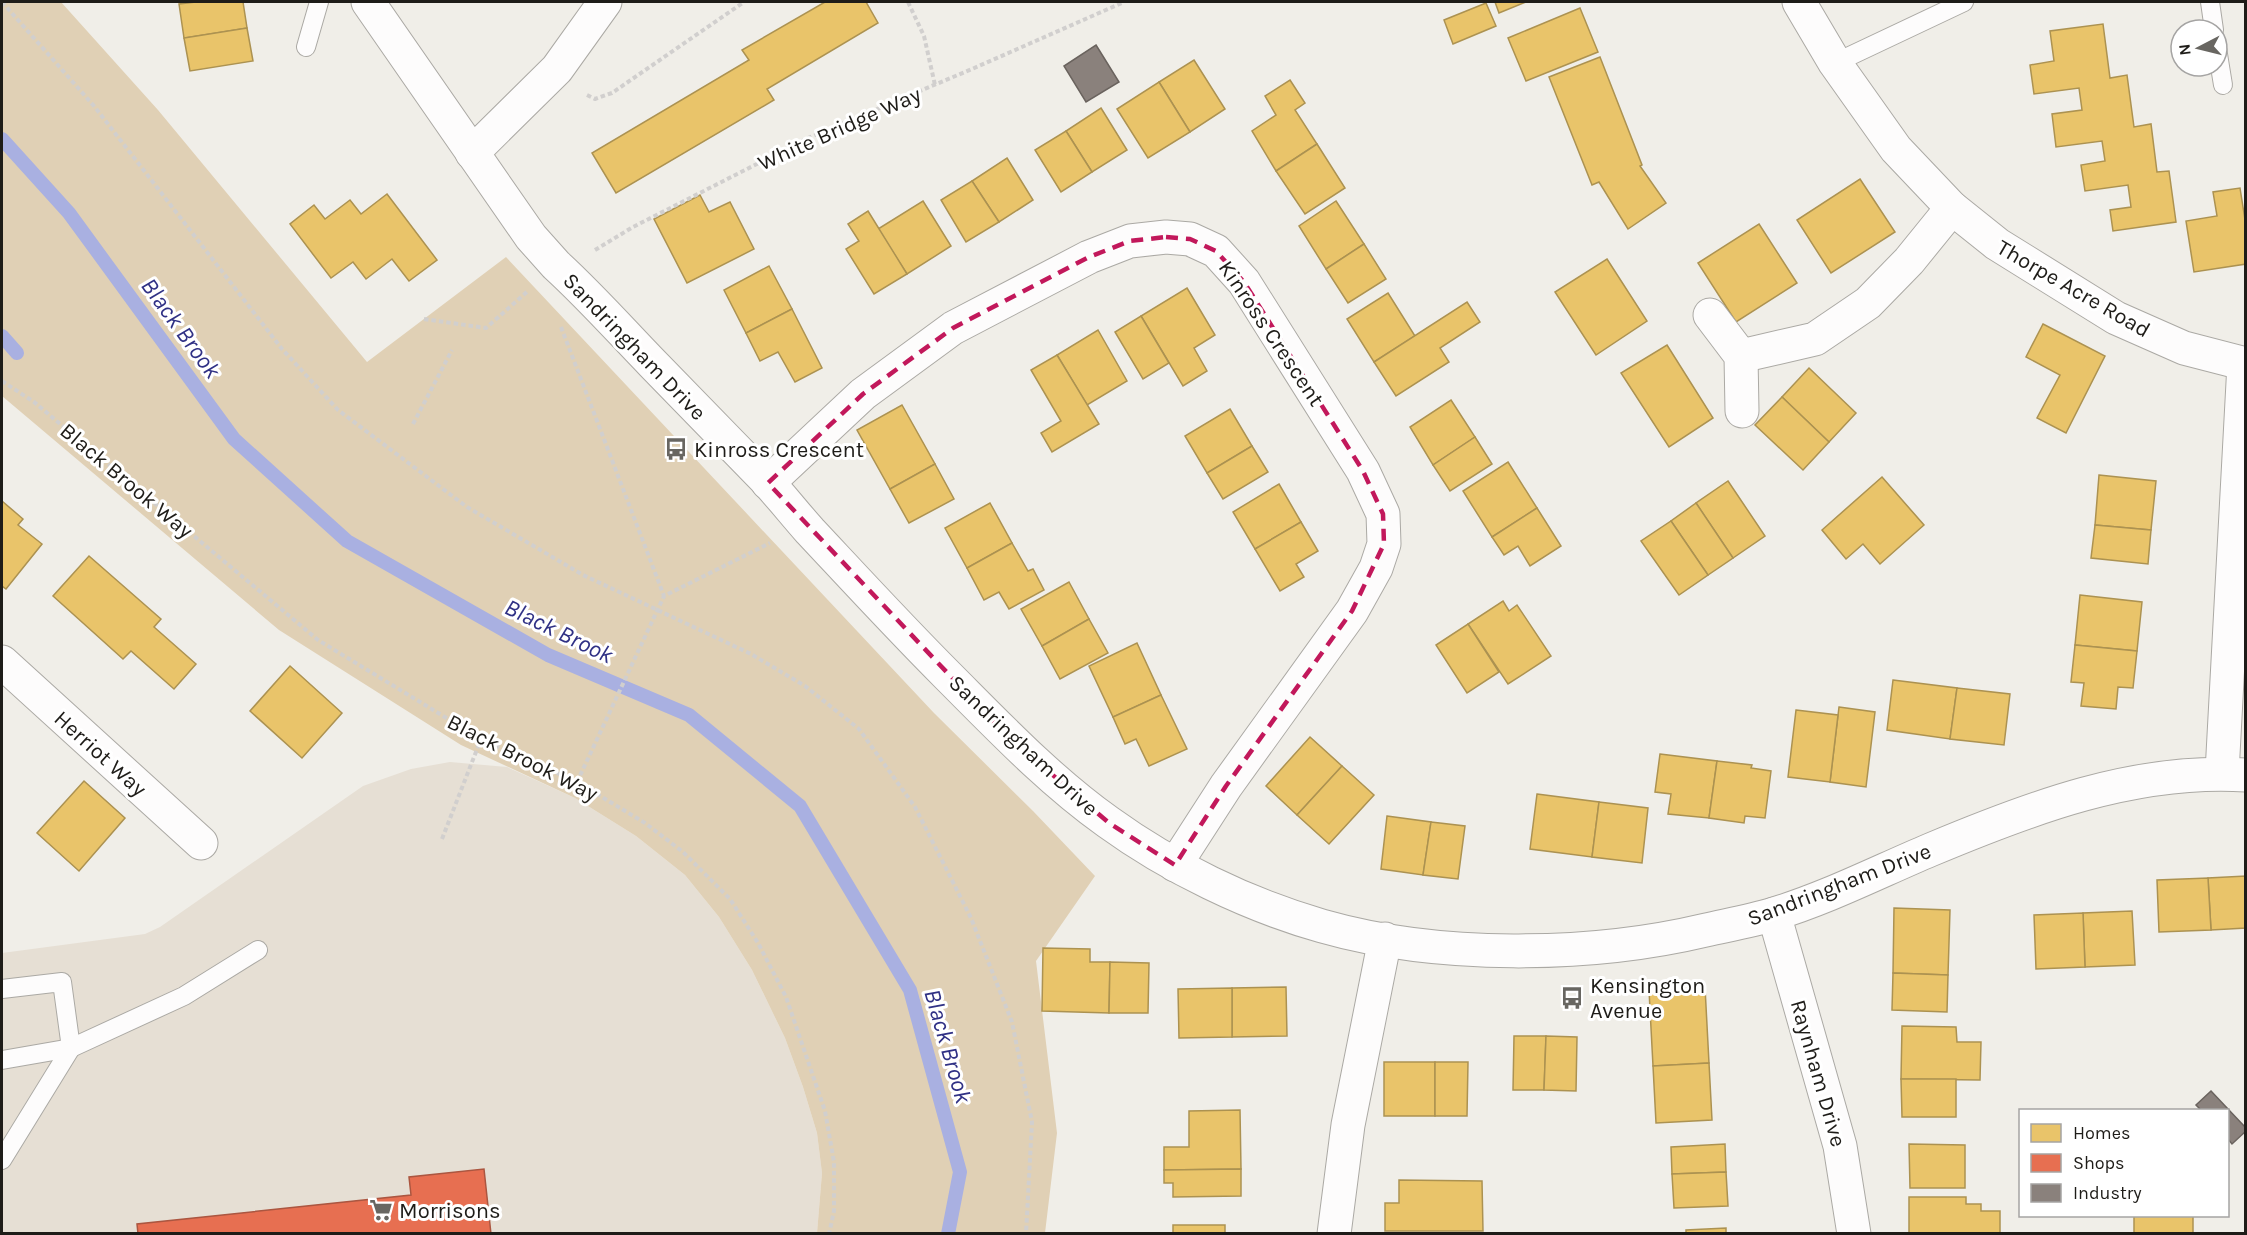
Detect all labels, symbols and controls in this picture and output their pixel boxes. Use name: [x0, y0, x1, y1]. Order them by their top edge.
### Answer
north arrow: [2169, 18, 2229, 78]
text: N: [2174, 43, 2195, 57]
street label: White Bridge Way: [754, 81, 925, 177]
street label: Thorpe Acre Road: [1992, 234, 2155, 343]
street label: Kinross Crescent: [1213, 256, 1329, 411]
street label: Sandringham Drive: [557, 268, 711, 426]
water label: Black Brook: [135, 272, 227, 384]
street label: Black Brook Way: [55, 418, 198, 544]
bus stop icon: Kinross Crescent: [663, 436, 689, 462]
place label: Kinross Crescent: [694, 437, 864, 463]
water label: Black Brook: [500, 593, 619, 670]
street label: Sandringham Drive: [943, 670, 1103, 822]
street label: Herriot Way: [49, 706, 152, 802]
street label: Black Brook Way: [443, 709, 602, 807]
street label: Sandringham Drive: [1744, 838, 1935, 932]
place label: Kensington Avenue: [1590, 973, 1705, 1024]
bus stop icon: Kensington Avenue: [1559, 985, 1585, 1011]
water label: Black Brook: [918, 986, 978, 1107]
street label: Raynham Drive: [1785, 997, 1851, 1150]
legend: [2019, 1109, 2229, 1217]
text: Homes: [2073, 1122, 2130, 1144]
text: Shops: [2073, 1152, 2125, 1174]
text: Industry: [2073, 1182, 2142, 1204]
supermarket icon: Morrisons: [368, 1197, 394, 1223]
place label: Morrisons: [399, 1198, 501, 1224]

